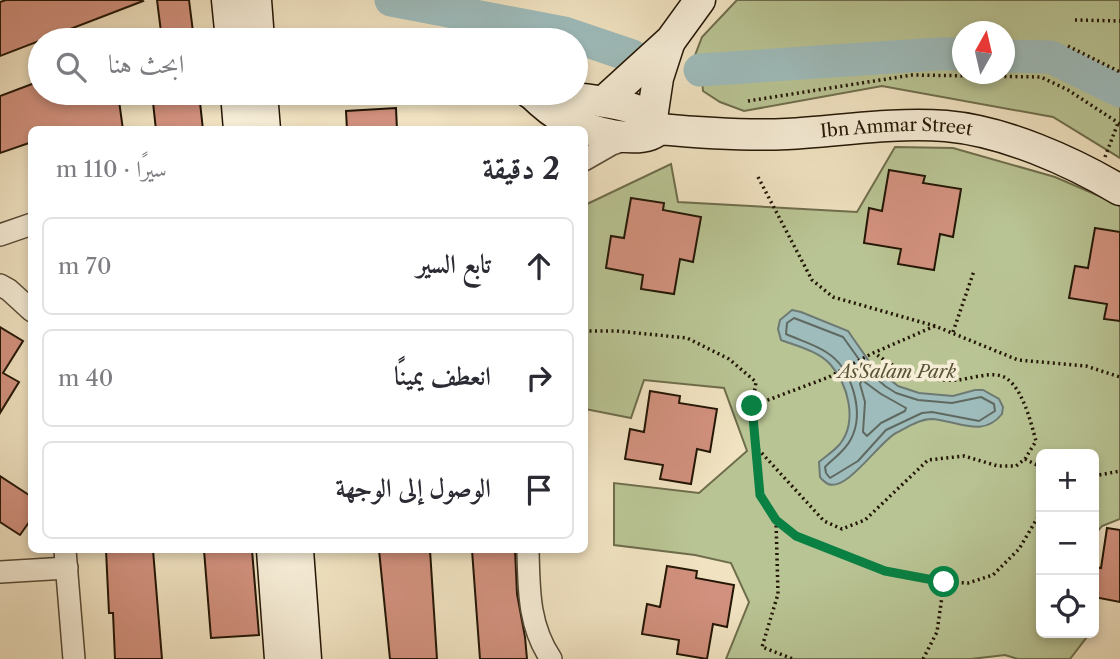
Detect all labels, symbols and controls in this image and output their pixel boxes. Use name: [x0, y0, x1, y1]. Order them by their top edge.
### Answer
north arrow: [952, 21, 1015, 84]
search box: [28, 28, 588, 105]
icon: search: [52, 48, 90, 86]
text: ابحث هنا: [108, 48, 184, 80]
street label: Ibn Ammar Street: [819, 114, 975, 142]
text: 2 دقيقة: [482, 150, 560, 187]
text: سيرًا · 110 m: [56, 155, 167, 183]
icon: ahead: [520, 247, 558, 285]
text: تابع السير: [417, 248, 491, 280]
text: 70 m: [58, 252, 111, 280]
icon: right: [520, 359, 558, 397]
text: انعطف يمينًا: [394, 360, 491, 392]
park label: As'Salam Park: [835, 361, 957, 383]
text: 40 m: [58, 364, 113, 392]
route end: [736, 390, 767, 421]
map controls: [1036, 449, 1099, 638]
button: +: [1036, 449, 1099, 512]
icon: arrive: [520, 471, 558, 509]
text: الوصول إلى الوجهة: [336, 472, 491, 504]
button: −: [1036, 512, 1099, 575]
route start: [928, 566, 959, 597]
button: locate: [1036, 575, 1099, 638]

